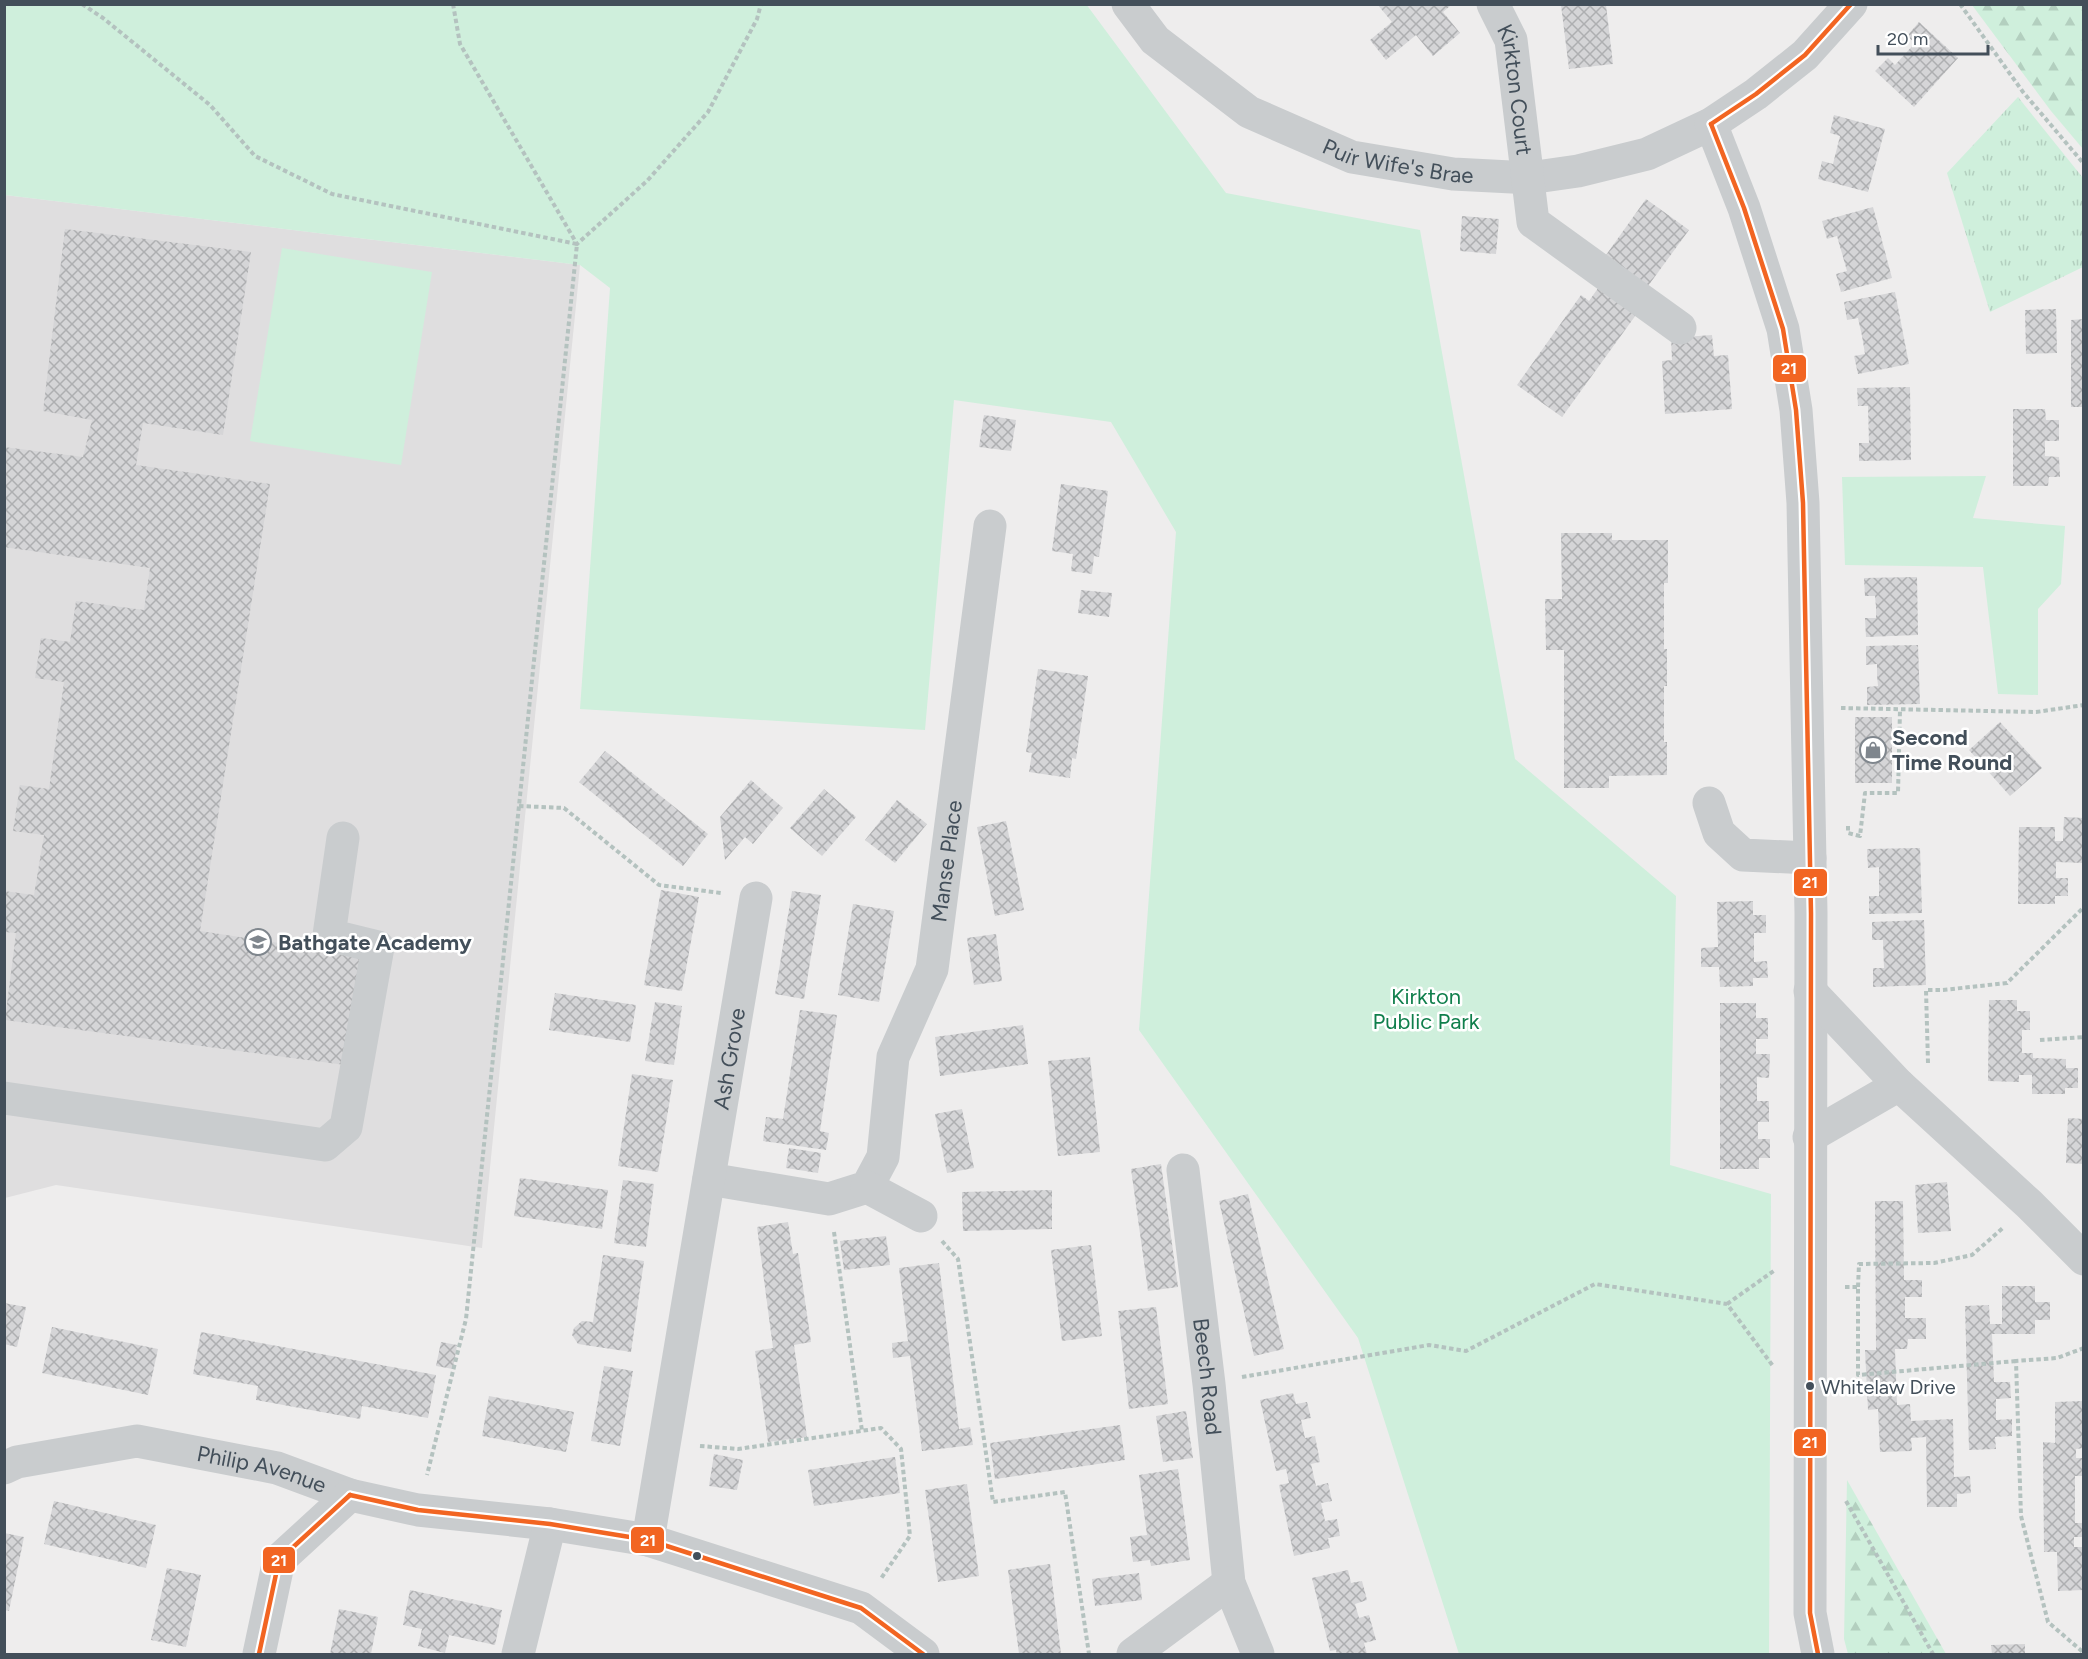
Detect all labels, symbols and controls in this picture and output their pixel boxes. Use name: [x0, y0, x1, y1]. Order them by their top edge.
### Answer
scale bar: [1878, 18, 1988, 56]
street label: Kirkton Court: [1491, 20, 1538, 157]
text: 20 m: [1887, 28, 1928, 50]
street label: Puir Wife's Brae: [1318, 133, 1474, 189]
line badge: 21: [1772, 354, 1807, 383]
text: 21: [1781, 359, 1797, 378]
place label: Second Time Round: [1892, 724, 2012, 776]
shop icon: Second Time Round: [1858, 735, 1888, 765]
street label: Manse Place: [925, 799, 968, 924]
line badge: 21: [1793, 868, 1828, 897]
text: 21: [1802, 873, 1818, 892]
school or university icon: Bathgate Academy: [243, 927, 273, 957]
place label: Bathgate Academy: [278, 929, 472, 956]
park label: Kirkton Public Park: [1373, 983, 1480, 1035]
street label: Ash Grove: [708, 1006, 751, 1112]
street label: Beech Road: [1187, 1316, 1227, 1436]
place label: Whitelaw Drive: [1821, 1375, 1956, 1399]
marker: Whitelaw Drive: [1804, 1380, 1816, 1392]
line badge: 21: [1793, 1428, 1827, 1457]
text: 21: [1802, 1433, 1818, 1452]
street label: Philip Avenue: [195, 1440, 330, 1499]
line badge: 21: [630, 1526, 665, 1554]
text: 21: [640, 1531, 656, 1550]
line badge: 21: [262, 1546, 296, 1574]
unlabelled marker: [691, 1550, 703, 1562]
text: 21: [271, 1551, 287, 1570]

